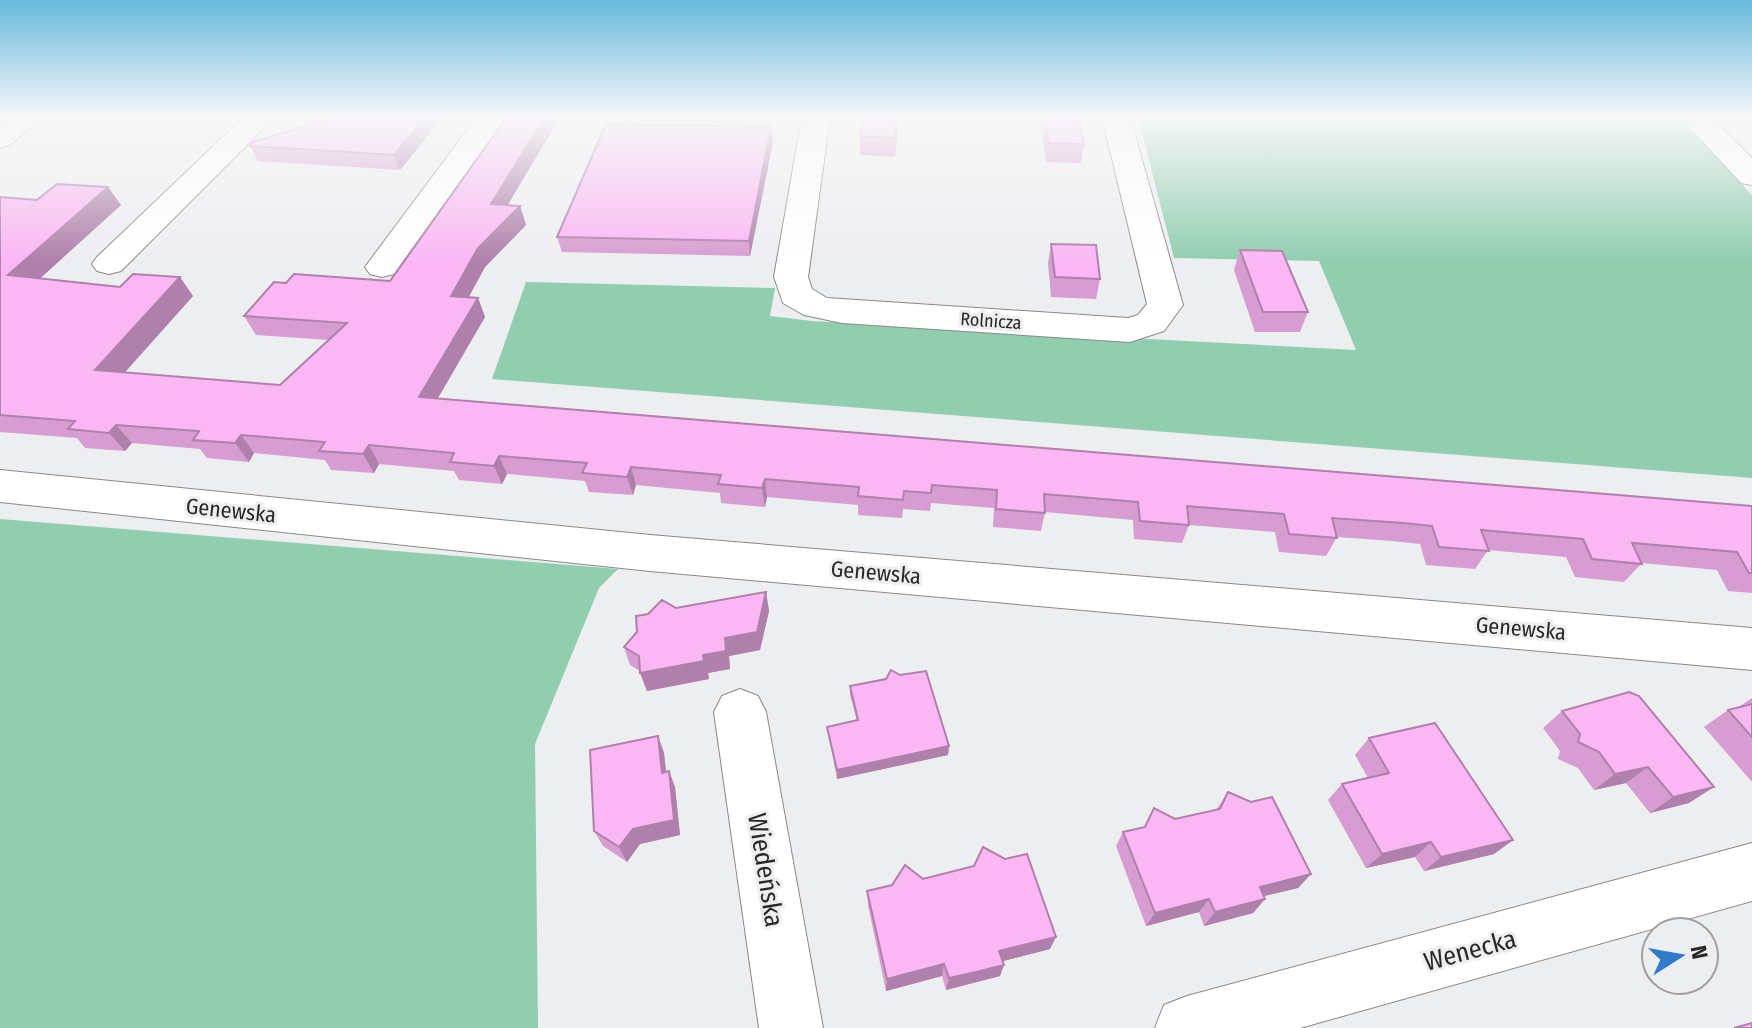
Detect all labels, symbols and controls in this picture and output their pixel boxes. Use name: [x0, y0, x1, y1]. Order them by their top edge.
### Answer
street label: Rolnicza: [960, 308, 1022, 334]
street label: Genewska: [185, 492, 277, 529]
street label: Genewska: [830, 555, 922, 590]
street label: Genewska: [1475, 611, 1567, 646]
street label: Wiedeńska: [741, 811, 790, 929]
north arrow: [1640, 916, 1720, 996]
street label: Wenecka: [1421, 923, 1520, 978]
text: N: [1685, 943, 1714, 961]

